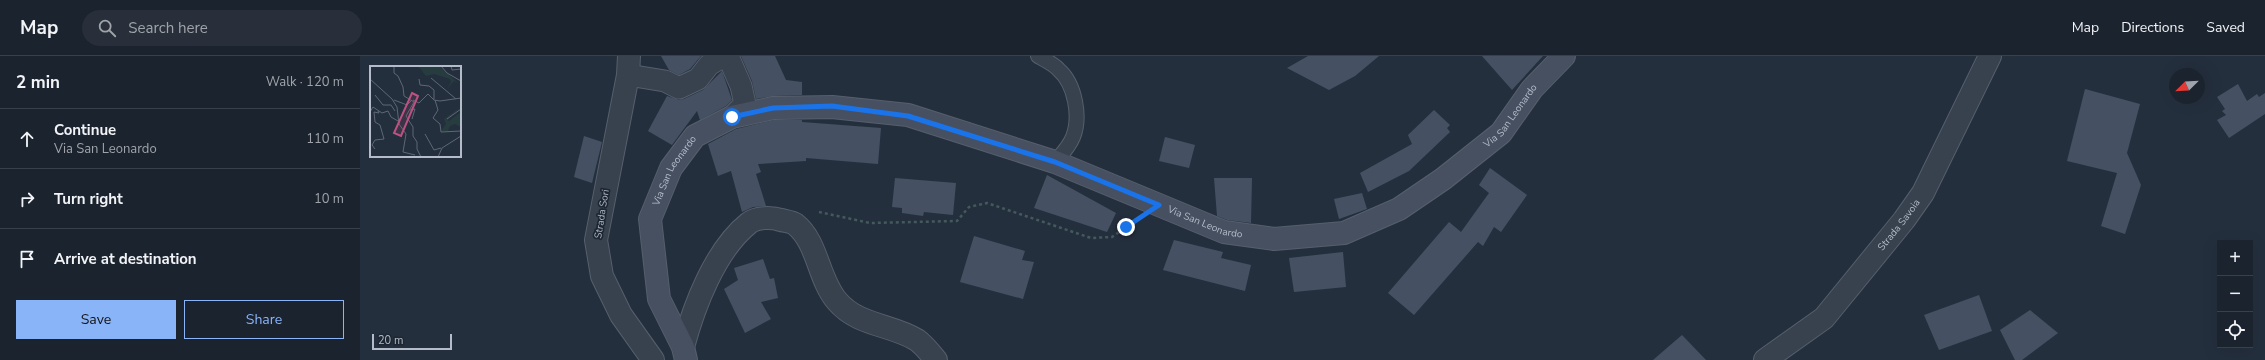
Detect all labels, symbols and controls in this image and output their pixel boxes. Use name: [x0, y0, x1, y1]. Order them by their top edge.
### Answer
search box: [82, 10, 362, 46]
text: Map: [20, 15, 58, 41]
icon: search: [96, 17, 118, 39]
text: Search here: [128, 18, 208, 38]
text: Map: [2072, 18, 2099, 37]
text: Directions: [2121, 18, 2184, 37]
text: Saved: [2206, 18, 2245, 37]
inset map: [370, 66, 461, 157]
north arrow: [2169, 68, 2205, 104]
text: 2 min: [16, 71, 60, 94]
text: Walk · 120 m: [266, 73, 344, 91]
street label: Via San Leonardo: [1480, 80, 1541, 152]
route start: [723, 108, 741, 126]
text: Continue: [54, 120, 116, 140]
icon: ahead: [16, 128, 38, 150]
text: 110 m: [306, 130, 344, 148]
street label: Via San Leonardo: [649, 132, 700, 209]
text: Via San Leonardo: [54, 140, 157, 158]
icon: right: [16, 188, 38, 210]
street label: Strada Sori: [591, 188, 613, 240]
text: Turn right: [54, 189, 123, 209]
text: 10 m: [314, 190, 344, 208]
street label: Strada Savoia: [1875, 196, 1924, 254]
street label: Via San Leonardo: [1165, 202, 1244, 242]
route end: [1117, 218, 1135, 236]
map controls: [2217, 240, 2253, 348]
button: +: [2217, 240, 2253, 276]
icon: arrive: [16, 248, 38, 270]
text: Arrive at destination: [54, 249, 197, 269]
button: −: [2217, 276, 2253, 312]
button: Save: [16, 300, 176, 339]
button: Share: [184, 300, 344, 339]
button: locate: [2217, 312, 2253, 348]
scale bar: [372, 332, 452, 351]
text: 20 m: [378, 333, 403, 348]

